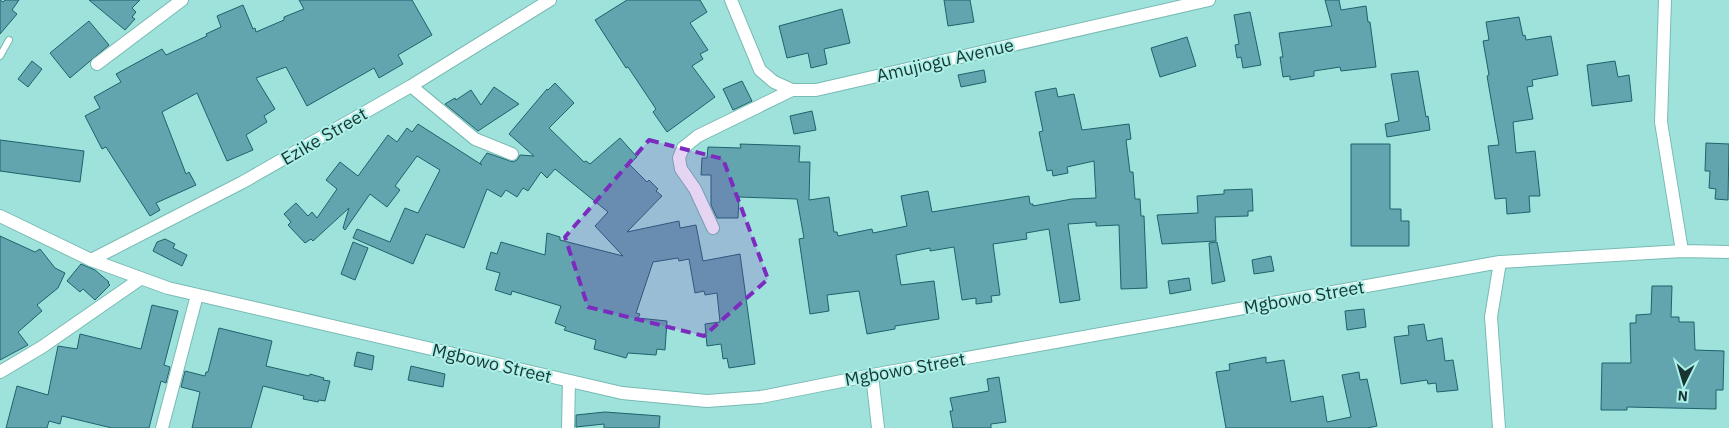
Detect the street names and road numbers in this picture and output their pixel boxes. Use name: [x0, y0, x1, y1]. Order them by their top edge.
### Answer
street label: Amujiogu Avenue: [874, 33, 1016, 87]
street label: Ezike Street: [277, 102, 371, 170]
street label: Mgbowo Street: [1242, 275, 1366, 319]
street label: Mgbowo Street: [430, 338, 554, 388]
street label: Mgbowo Street: [843, 347, 967, 391]

